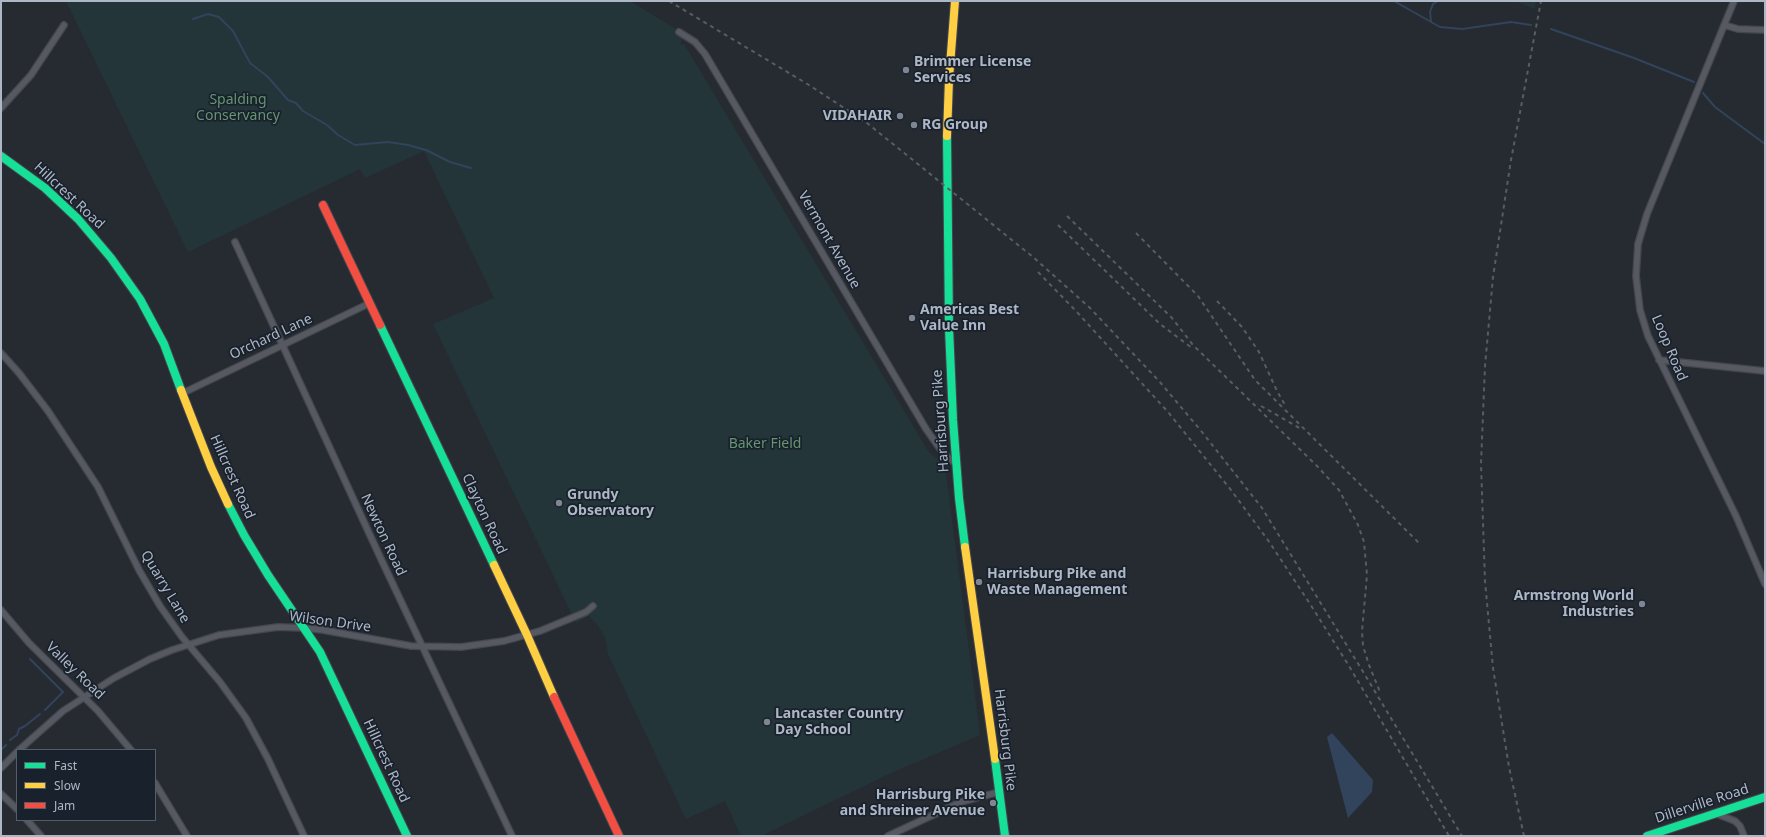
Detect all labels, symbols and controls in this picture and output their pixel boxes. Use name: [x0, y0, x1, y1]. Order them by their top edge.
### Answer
place label: Brimmer License Services: [914, 54, 1031, 86]
marker: Brimmer License Services: [901, 65, 911, 75]
park label: Spalding Conservancy: [196, 92, 280, 124]
place label: VIDAHAIR: [823, 108, 892, 124]
marker: VIDAHAIR: [895, 111, 905, 121]
place label: RG Group: [922, 117, 988, 133]
marker: RG Group: [909, 120, 919, 130]
street label: Hillcrest Road: [30, 159, 108, 233]
street label: Vermont Avenue: [794, 188, 864, 292]
place label: Americas Best Value Inn: [920, 302, 1019, 334]
street label: Orchard Lane: [227, 311, 315, 363]
street label: Loop Road: [1648, 312, 1690, 384]
marker: Americas Best Value Inn: [907, 313, 917, 323]
street label: Harrisburg Pike: [929, 369, 953, 473]
street label: Hillcrest Road: [206, 432, 258, 522]
park label: Baker Field: [729, 436, 801, 452]
street label: Clayton Road: [458, 471, 510, 557]
place label: Grundy Observatory: [567, 487, 654, 520]
street label: Newton Road: [357, 491, 409, 579]
marker: Grundy Observatory: [554, 498, 564, 508]
street label: Quarry Lane: [137, 548, 193, 626]
place label: Harrisburg Pike and Waste Management: [987, 566, 1127, 598]
marker: Harrisburg Pike and Waste Management: [974, 577, 984, 587]
place label: Armstrong World Industries: [1514, 588, 1634, 620]
marker: Armstrong World Industries: [1637, 599, 1647, 609]
street label: Wilson Drive: [288, 608, 372, 636]
street label: Valley Road: [42, 639, 108, 703]
street label: Harrisburg Pike: [990, 688, 1020, 792]
place label: Lancaster Country Day School: [775, 706, 904, 738]
street label: Hillcrest Road: [359, 716, 413, 806]
marker: Lancaster Country Day School: [762, 717, 772, 727]
legend: [16, 749, 156, 821]
text: Fast: [54, 757, 77, 774]
text: Slow: [54, 777, 80, 794]
street label: Dillerville Road: [1653, 781, 1751, 827]
place label: Harrisburg Pike and Shreiner Avenue: [840, 787, 985, 820]
text: Jam: [54, 797, 75, 814]
marker: Harrisburg Pike and Shreiner Avenue: [988, 798, 998, 808]

